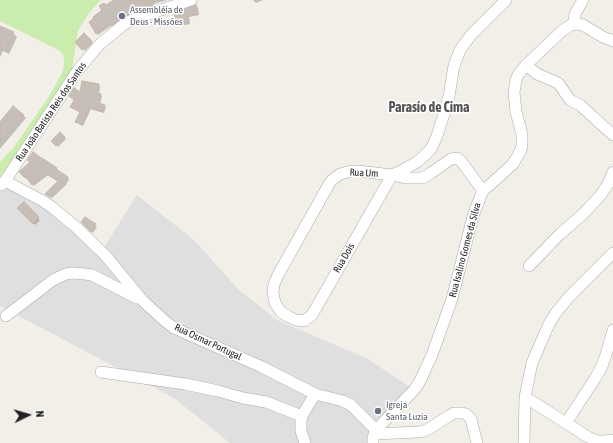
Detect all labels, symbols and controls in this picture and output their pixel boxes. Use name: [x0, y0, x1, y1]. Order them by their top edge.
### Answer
place label: Assembléia de Deus - Missões: [130, 4, 183, 28]
marker: Assembléia de Deus - Missões: [117, 11, 127, 21]
street label: Rua João Batista Reis dos Santos: [13, 60, 89, 164]
district label: Parasío de Cima: [388, 100, 470, 116]
street label: Rua Um: [349, 166, 379, 180]
street label: Rua Isalino Gomes da Silva: [447, 201, 483, 299]
street label: Rua Dois: [331, 241, 357, 275]
street label: Rua Osmar Portugal: [172, 321, 244, 363]
north arrow: [8, 395, 48, 435]
place label: Igreja Santa Luzia: [386, 399, 428, 422]
marker: Igreja Santa Luzia: [373, 406, 383, 416]
text: N: [34, 410, 46, 418]

